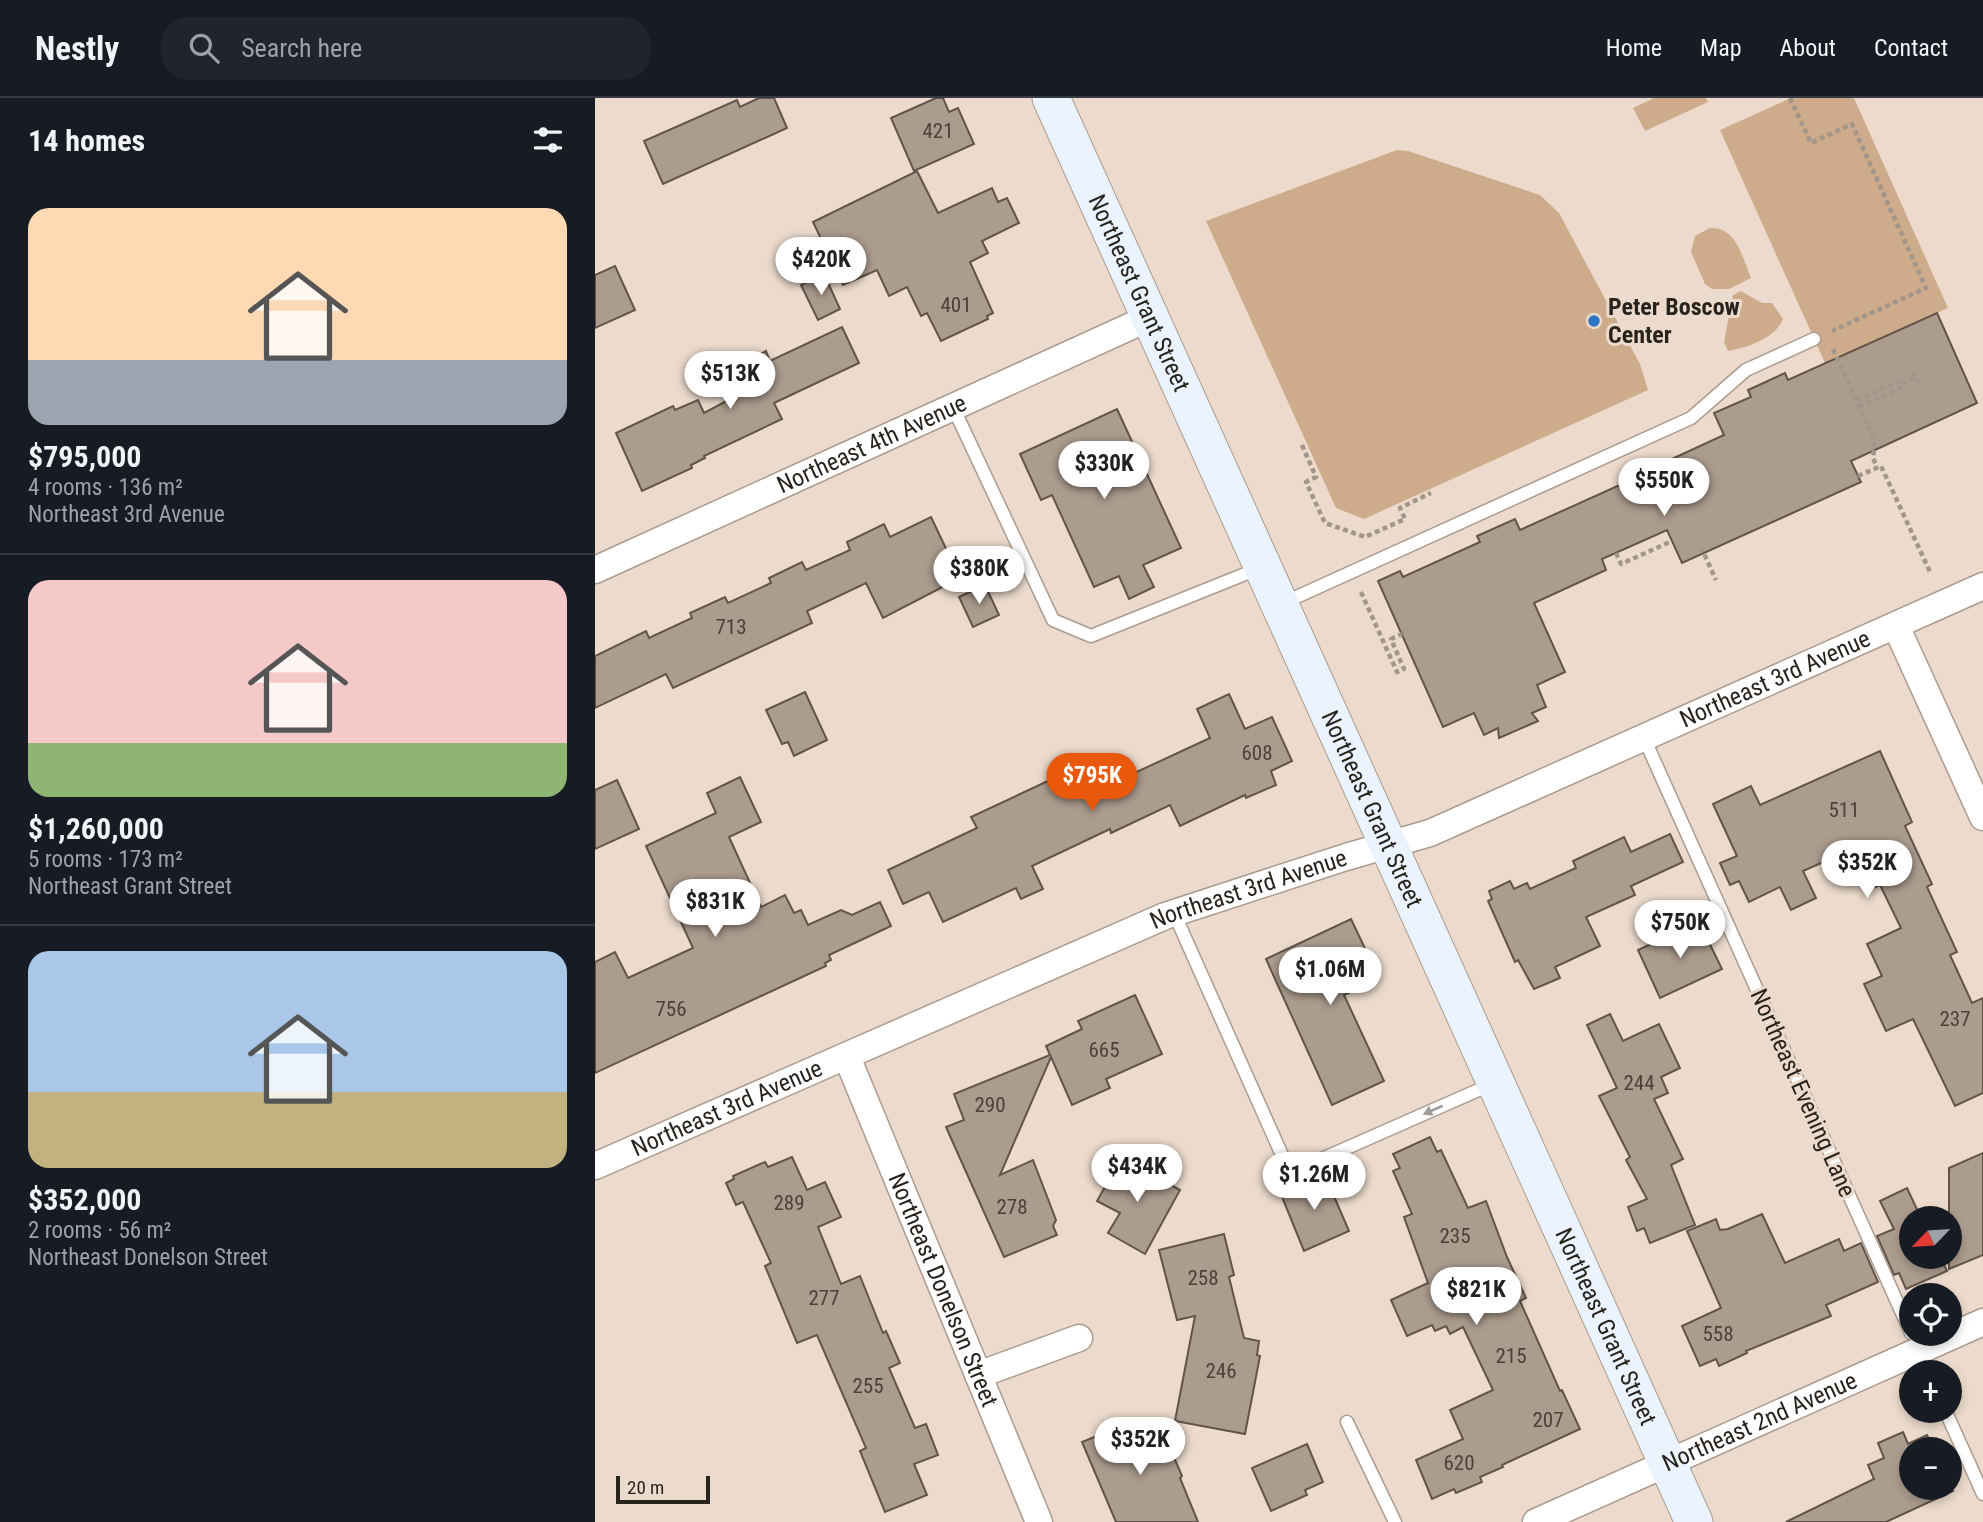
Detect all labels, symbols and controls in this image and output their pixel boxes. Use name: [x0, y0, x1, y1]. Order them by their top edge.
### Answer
search box: [161, 17, 651, 80]
text: Nestly: [35, 29, 119, 68]
icon: search: [185, 29, 223, 67]
text: Search here: [241, 33, 362, 63]
text: Home: [1606, 34, 1662, 62]
text: Map: [1700, 34, 1742, 62]
text: About: [1780, 34, 1836, 62]
text: Contact: [1874, 34, 1948, 62]
house number: 421: [922, 119, 954, 143]
icon: filters: [529, 121, 567, 159]
text: 14 homes: [28, 123, 145, 158]
street label: Northeast Grant Street: [1082, 190, 1196, 396]
pin: $420K: [772, 238, 870, 297]
text: $420K: [791, 246, 851, 273]
icon: home: [235, 253, 361, 379]
house number: 401: [940, 293, 972, 317]
place label: Peter Boscow Center: [1608, 293, 1740, 349]
marker: Peter Boscow Center: [1586, 313, 1602, 329]
pin: $513K: [681, 352, 779, 411]
text: $513K: [700, 360, 760, 387]
street label: Northeast 4th Avenue: [773, 389, 971, 499]
text: $795,000: [28, 439, 141, 474]
pin: $330K: [1055, 442, 1153, 501]
text: $330K: [1074, 450, 1134, 477]
pin: $550K: [1615, 458, 1713, 518]
text: $550K: [1634, 467, 1694, 494]
text: 4 rooms · 136 m²: [28, 474, 183, 501]
text: Northeast 3rd Avenue: [28, 501, 225, 528]
pin: $380K: [930, 546, 1028, 606]
text: $380K: [949, 555, 1009, 582]
house number: 713: [715, 615, 747, 639]
street label: Northeast 3rd Avenue: [1676, 624, 1874, 734]
icon: home: [235, 625, 361, 751]
street label: Northeast Grant Street: [1315, 706, 1429, 912]
house number: 608: [1241, 741, 1273, 765]
pin: $795K: [1043, 754, 1141, 813]
text: $795K: [1062, 762, 1122, 789]
house number: 511: [1828, 798, 1860, 822]
text: $1,260,000: [28, 811, 164, 846]
pin: $352K: [1818, 840, 1916, 900]
street label: Northeast 3rd Avenue: [1146, 844, 1350, 935]
text: 5 rooms · 173 m²: [28, 846, 183, 873]
text: $352K: [1837, 849, 1897, 876]
text: Northeast Grant Street: [28, 873, 232, 900]
pin: $831K: [666, 880, 764, 939]
text: $831K: [685, 888, 745, 915]
pin: $750K: [1631, 900, 1729, 960]
text: $750K: [1650, 909, 1710, 936]
pin: $1.06M: [1273, 948, 1387, 1007]
text: $1.06M: [1295, 956, 1365, 983]
street label: Northeast Evening Lane: [1745, 985, 1861, 1201]
icon: home: [235, 996, 361, 1122]
house number: 756: [655, 997, 687, 1021]
house number: 237: [1939, 1007, 1971, 1031]
house number: 665: [1088, 1038, 1120, 1062]
street label: Northeast 3rd Avenue: [627, 1054, 827, 1162]
house number: 244: [1623, 1071, 1655, 1095]
house number: 290: [974, 1093, 1006, 1117]
one-way arrow: [1423, 1104, 1443, 1116]
pin: $434K: [1088, 1144, 1186, 1204]
pin: $1.26M: [1257, 1152, 1371, 1212]
text: $434K: [1107, 1153, 1167, 1180]
text: $1.26M: [1279, 1161, 1349, 1188]
street label: Northeast Donelson Street: [882, 1169, 1004, 1411]
text: $352,000: [28, 1182, 141, 1217]
house number: 289: [773, 1191, 805, 1215]
house number: 278: [996, 1195, 1028, 1219]
north arrow: [1899, 1206, 1962, 1269]
map controls: [1899, 1206, 1962, 1500]
text: 2 rooms · 56 m²: [28, 1217, 171, 1244]
house number: 235: [1439, 1224, 1471, 1248]
street label: Northeast Grant Street: [1549, 1224, 1662, 1429]
text: Northeast Donelson Street: [28, 1244, 268, 1271]
house number: 258: [1187, 1266, 1219, 1290]
pin: $821K: [1427, 1268, 1525, 1327]
text: $821K: [1446, 1276, 1506, 1303]
button: locate: [1899, 1283, 1962, 1346]
house number: 277: [808, 1286, 840, 1310]
house number: 558: [1702, 1322, 1734, 1346]
house number: 215: [1495, 1344, 1527, 1368]
house number: 246: [1205, 1359, 1237, 1383]
button: +: [1899, 1360, 1962, 1423]
street label: Northeast 2nd Avenue: [1658, 1366, 1861, 1478]
house number: 255: [852, 1374, 884, 1398]
house number: 207: [1532, 1408, 1564, 1432]
pin: $352K: [1091, 1418, 1189, 1477]
text: $352K: [1110, 1426, 1170, 1453]
button: −: [1899, 1437, 1962, 1500]
house number: 620: [1443, 1451, 1475, 1475]
scale bar: [616, 1473, 711, 1505]
text: 20 m: [627, 1476, 664, 1499]

